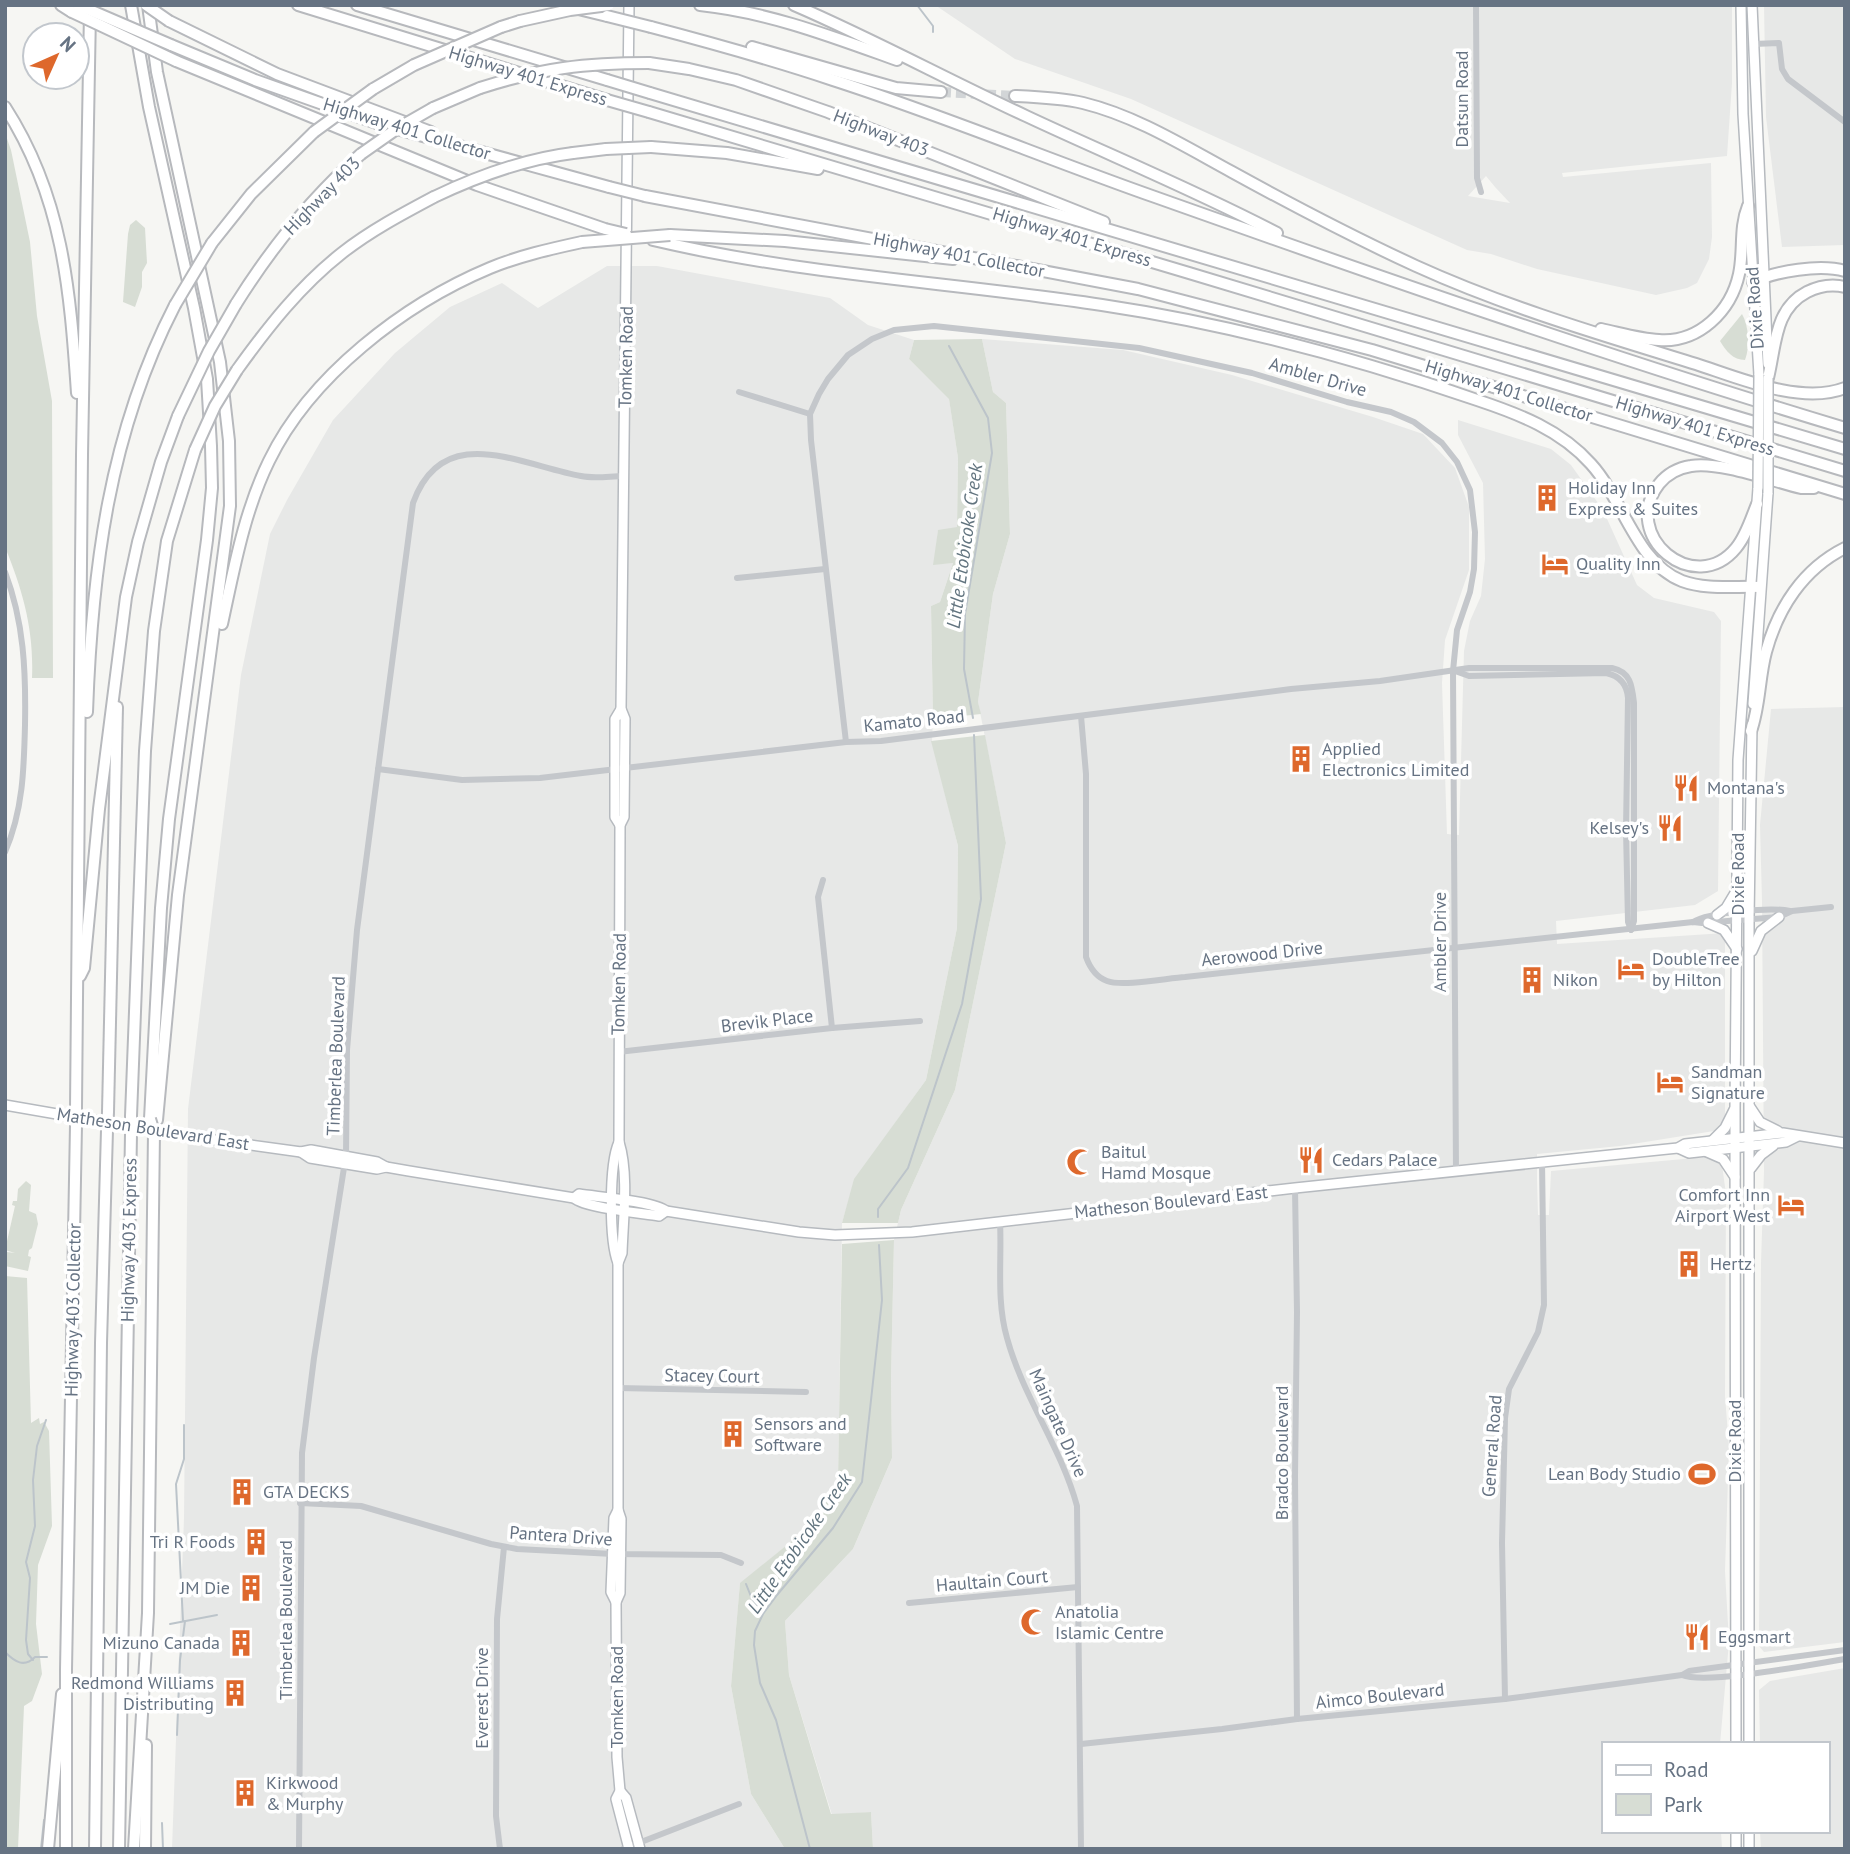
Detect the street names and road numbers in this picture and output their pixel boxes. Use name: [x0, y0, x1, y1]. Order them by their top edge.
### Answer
street label: Highway 401 Express: [446, 40, 610, 111]
street label: Datsun Road: [1450, 51, 1473, 147]
street label: Highway 401 Collector: [321, 92, 494, 165]
street label: Highway 403: [830, 104, 932, 161]
street label: Highway 403: [278, 151, 365, 240]
street label: Highway 401 Express: [990, 201, 1154, 272]
street label: Highway 401 Collector: [872, 227, 1047, 282]
street label: Dixie Road: [1740, 266, 1769, 350]
street label: Tomken Road: [613, 306, 638, 408]
street label: Ambler Drive: [1267, 352, 1370, 401]
street label: Highway 401 Collector: [1423, 354, 1596, 427]
street label: Highway 401 Express: [1613, 390, 1777, 461]
street label: Kamato Road: [862, 704, 966, 737]
street label: Dixie Road: [1726, 833, 1749, 915]
street label: Ambler Drive: [1428, 892, 1451, 992]
street label: Tomken Road: [606, 933, 631, 1035]
street label: Aerowood Drive: [1200, 936, 1324, 971]
street label: Timberlea Boulevard: [321, 976, 350, 1136]
street label: Brevik Place: [719, 1003, 814, 1038]
street label: Matheson Boulevard East: [55, 1102, 251, 1155]
street label: Highway 403 Express: [116, 1158, 141, 1322]
street label: Matheson Boulevard East: [1073, 1180, 1269, 1223]
street label: Highway 403 Collector: [59, 1223, 86, 1397]
street label: Stacey Court: [664, 1363, 760, 1388]
street label: Maingate Drive: [1024, 1365, 1093, 1481]
street label: Bradco Boulevard: [1270, 1386, 1293, 1520]
street label: General Road: [1476, 1394, 1507, 1498]
street label: Dixie Road: [1723, 1400, 1746, 1482]
street label: Pantera Drive: [509, 1520, 613, 1551]
street label: Timberlea Boulevard: [274, 1540, 297, 1700]
street label: Haultain Court: [935, 1564, 1049, 1597]
street label: Tomken Road: [605, 1646, 628, 1748]
street label: Everest Drive: [470, 1647, 493, 1749]
street label: Aimco Boulevard: [1314, 1677, 1445, 1714]

